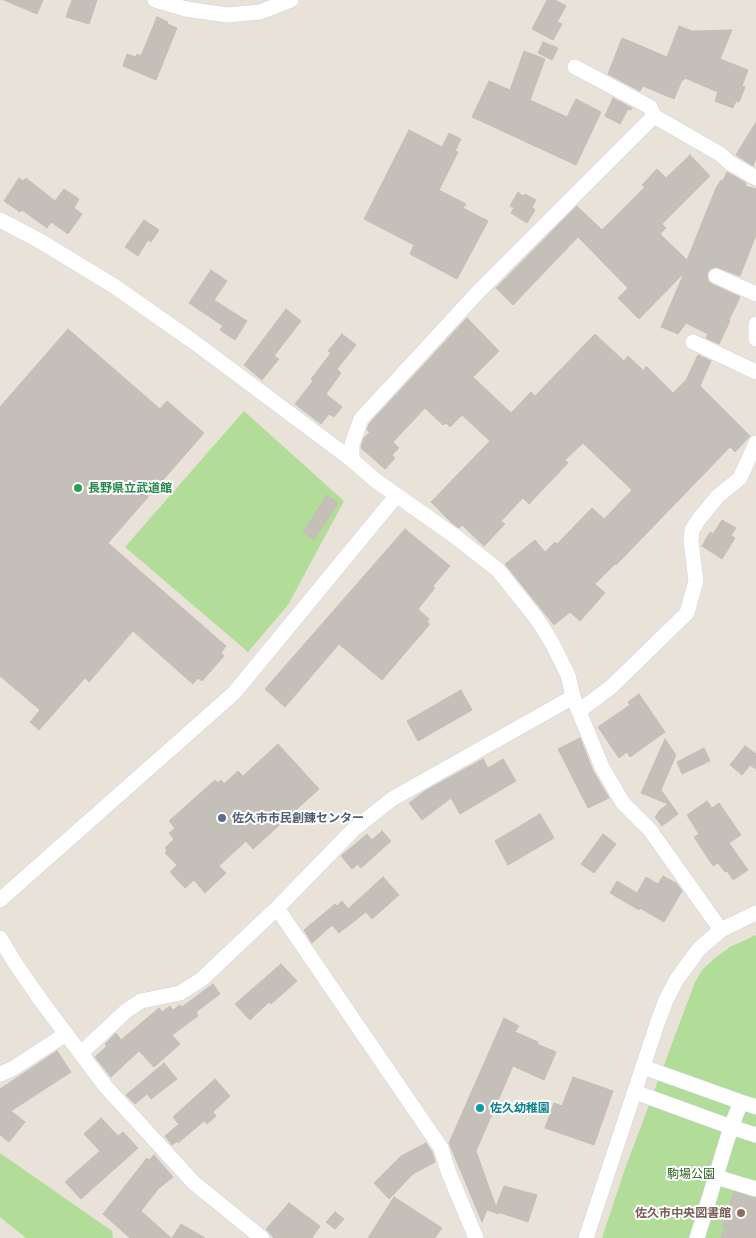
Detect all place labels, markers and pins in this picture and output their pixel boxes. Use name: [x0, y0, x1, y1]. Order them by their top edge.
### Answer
place label: 長野県立武道館: [88, 481, 172, 495]
marker: 長野県立武道館: [72, 482, 84, 494]
place label: 佐久市市民創錬センター: [232, 811, 364, 825]
marker: 佐久市市民創錬センター: [216, 812, 228, 824]
place label: 佐久幼稚園: [490, 1101, 550, 1115]
marker: 佐久幼稚園: [474, 1102, 486, 1114]
place label: 佐久市中央図書館: [635, 1206, 731, 1220]
marker: 佐久市中央図書館: [735, 1207, 747, 1219]

